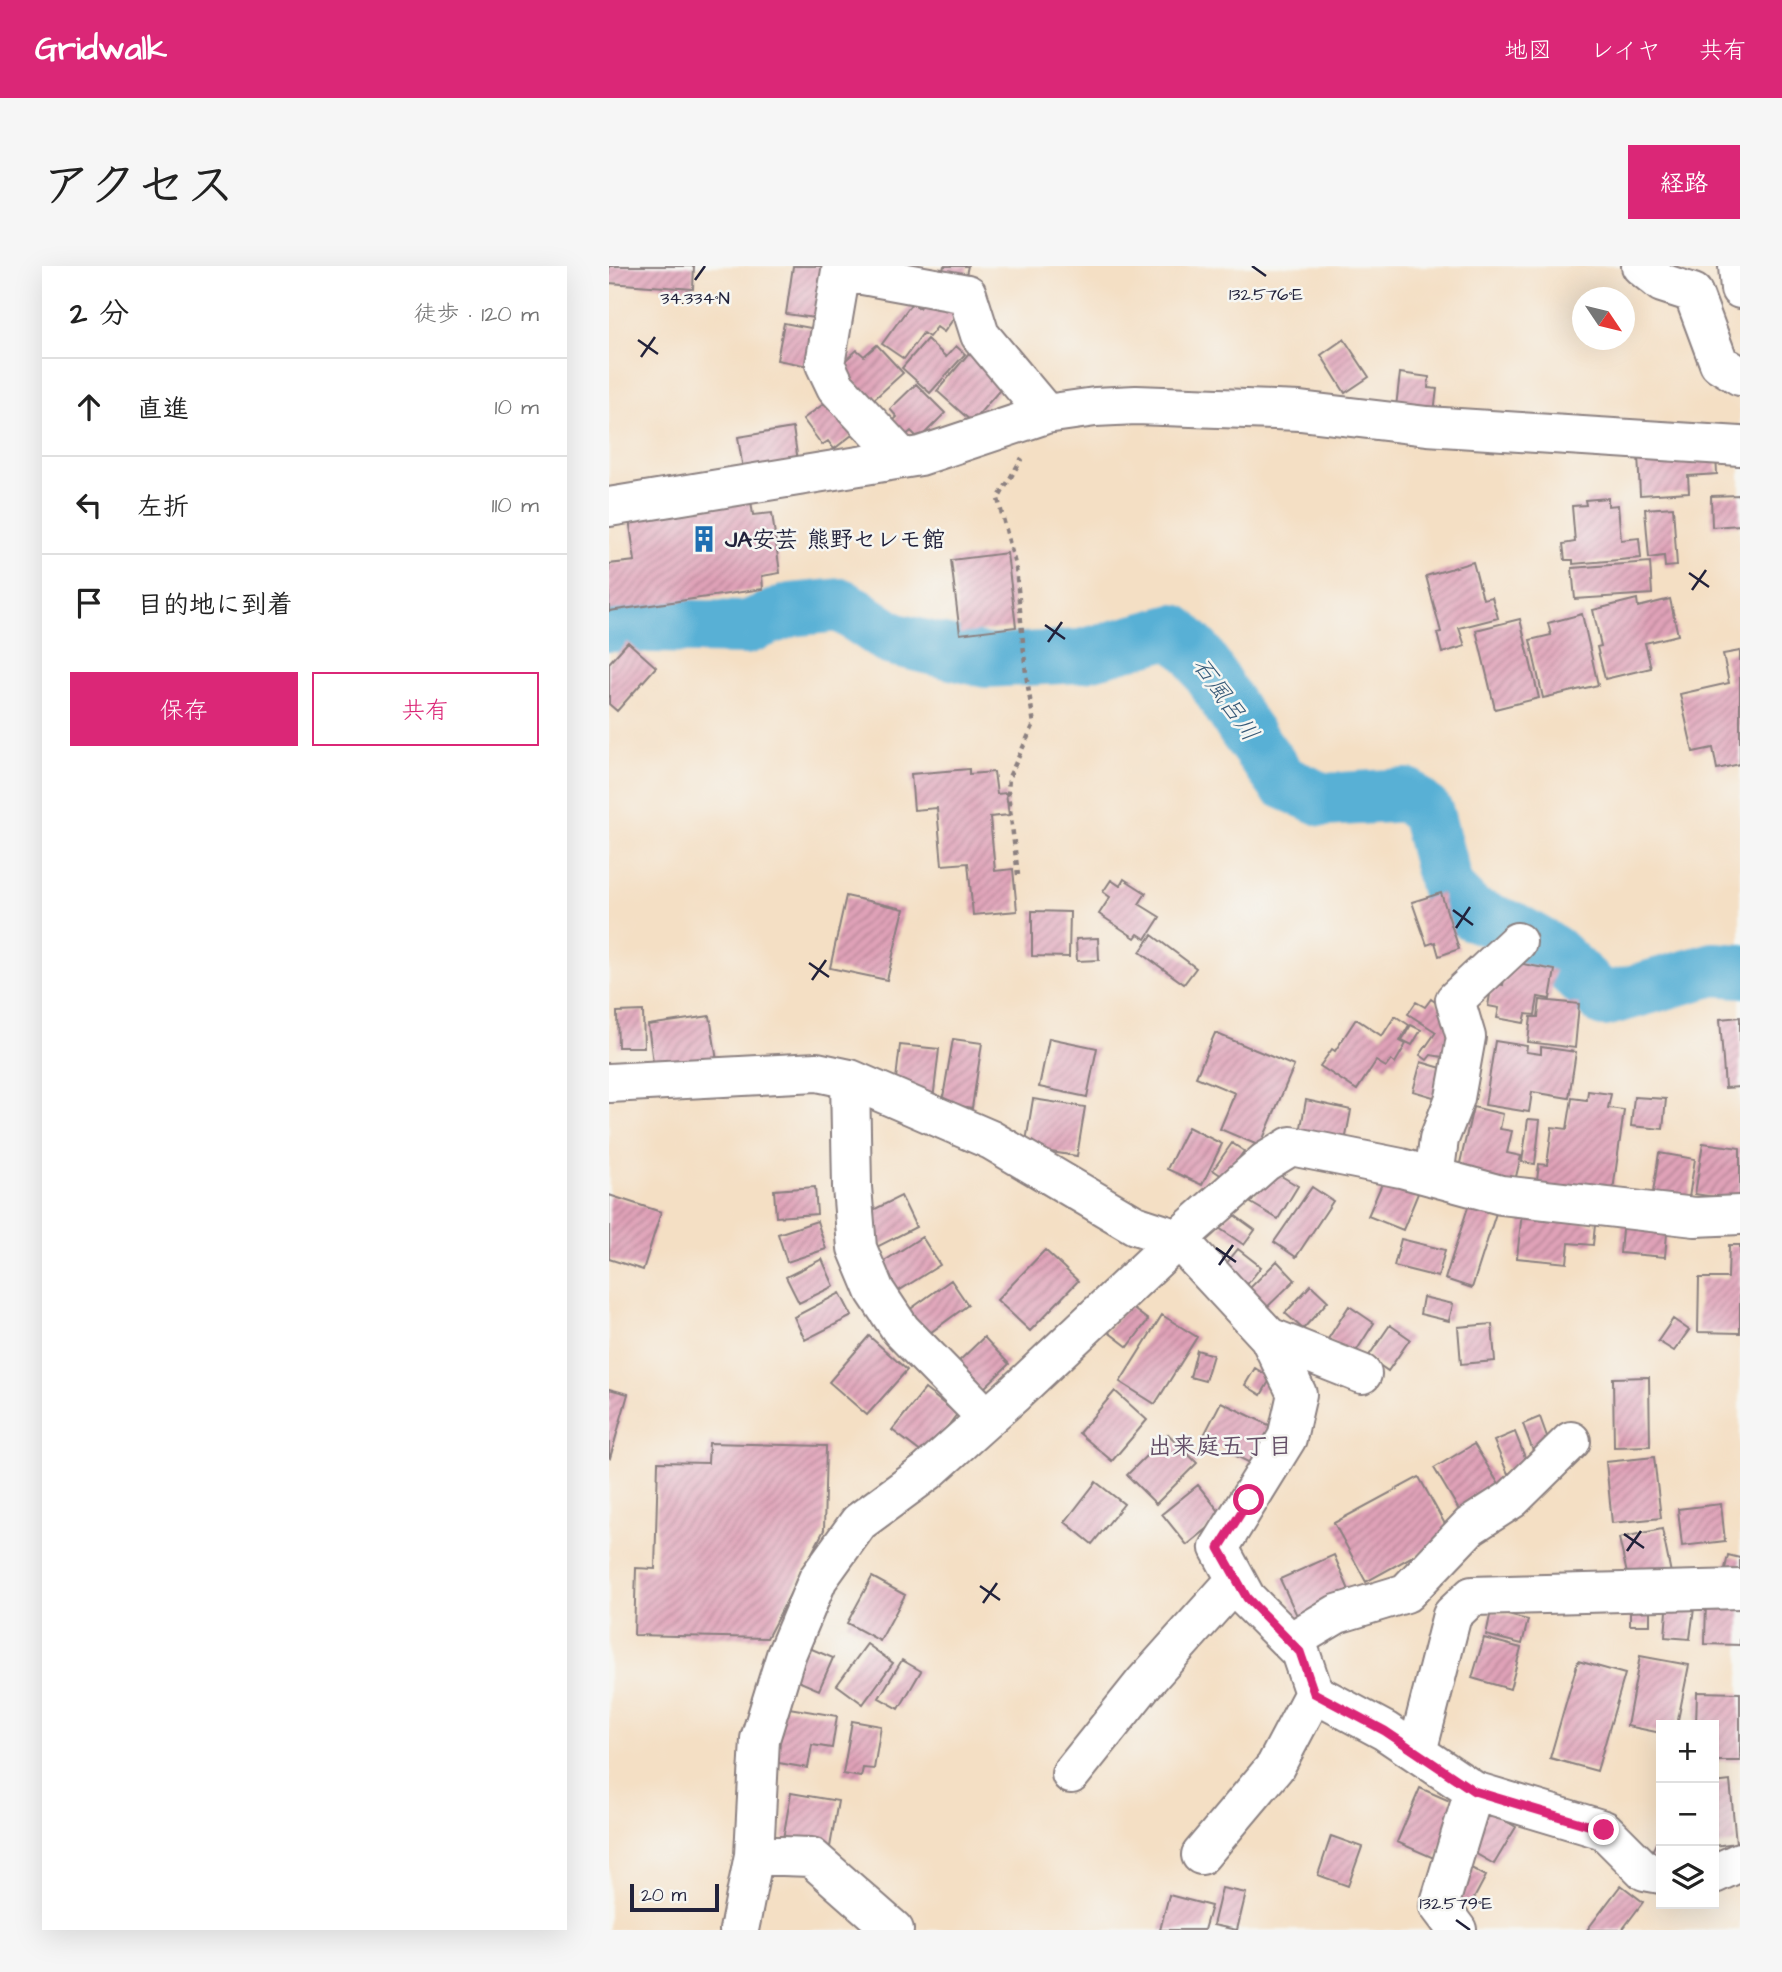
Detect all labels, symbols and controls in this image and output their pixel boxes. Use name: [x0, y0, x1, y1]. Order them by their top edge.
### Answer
text: Gridwalk: [35, 26, 167, 72]
text: 地図: [1504, 34, 1552, 68]
text: レイヤ: [1590, 34, 1661, 68]
text: 共有: [1699, 34, 1747, 68]
button: 経路: [1628, 145, 1740, 219]
text: アクセス: [42, 153, 235, 221]
text: 132.576°E: [1229, 282, 1303, 307]
text: 34.334°N: [660, 286, 730, 311]
north arrow: [1572, 287, 1635, 350]
text: 2 分: [70, 293, 129, 335]
text: 徒歩 · 120 m: [414, 298, 539, 330]
icon: ahead: [70, 388, 108, 426]
text: 直進: [137, 391, 189, 427]
text: 10 m: [494, 391, 539, 423]
icon: left: [70, 486, 108, 524]
text: 左折: [137, 489, 189, 525]
text: 110 m: [491, 489, 539, 521]
building icon: JA安芸 熊野セレモ館: [689, 524, 719, 554]
place label: JA安芸 熊野セレモ館: [724, 524, 945, 556]
icon: arrive: [70, 584, 108, 622]
text: 目的地に到着: [137, 587, 293, 623]
water label: 石風呂川: [1184, 651, 1267, 749]
button: 保存: [70, 672, 298, 746]
button: 共有: [312, 672, 539, 746]
district label: 出来庭五丁目: [1148, 1430, 1292, 1464]
route start: [1233, 1484, 1264, 1515]
map controls: [1656, 1720, 1719, 1909]
button: +: [1656, 1720, 1719, 1783]
button: −: [1656, 1783, 1719, 1846]
route end: [1588, 1814, 1619, 1845]
button: layers: [1656, 1846, 1719, 1909]
scale bar: [630, 1881, 719, 1913]
text: 20 m: [641, 1882, 686, 1909]
text: 132.579°E: [1420, 1891, 1493, 1916]

